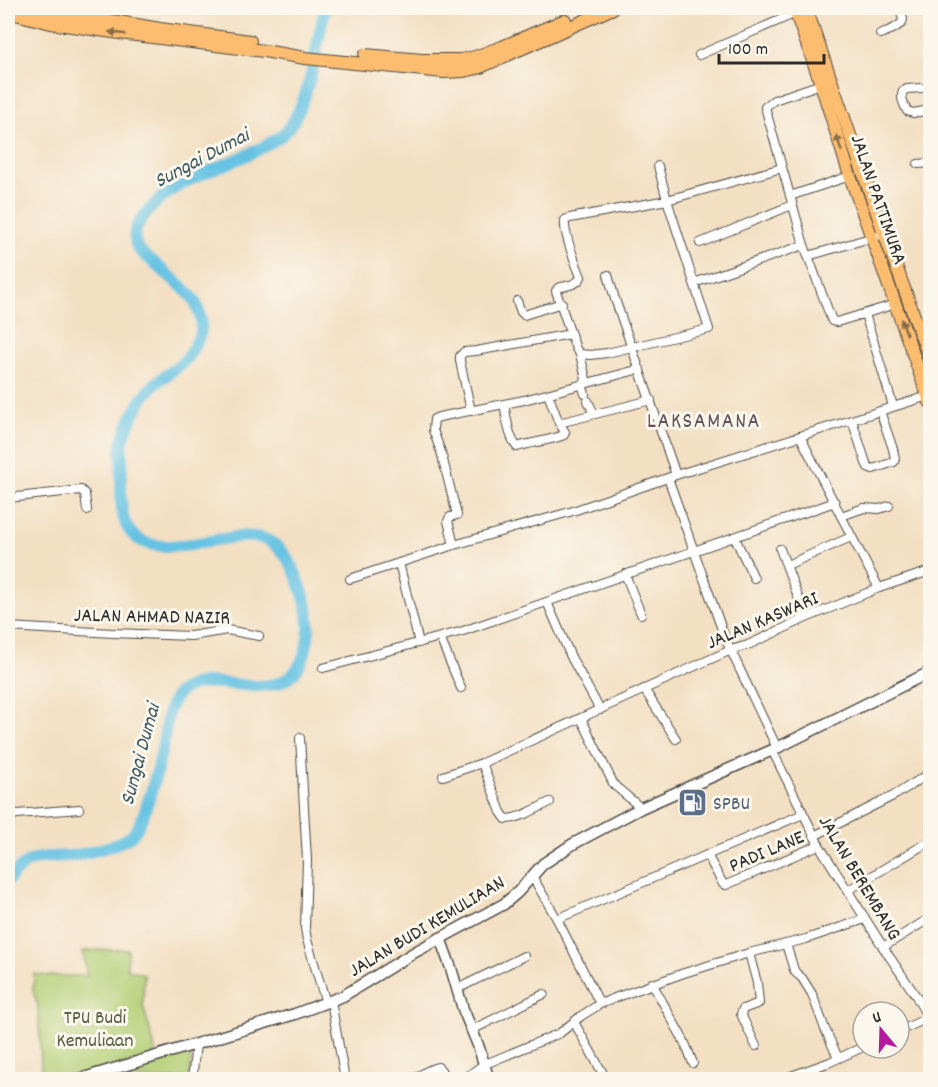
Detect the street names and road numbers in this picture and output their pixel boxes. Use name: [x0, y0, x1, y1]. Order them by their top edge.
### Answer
street label: JALAN PATTIMURA: [842, 131, 913, 269]
street label: JALAN KASWARI: [703, 586, 823, 658]
street label: JALAN AHMAD NAZIR: [74, 603, 230, 633]
street label: JALAN BEREMBANG: [810, 811, 907, 946]
street label: PADI LANE: [725, 824, 809, 881]
street label: JALAN BUDI KEMULIAAN: [344, 870, 511, 985]

